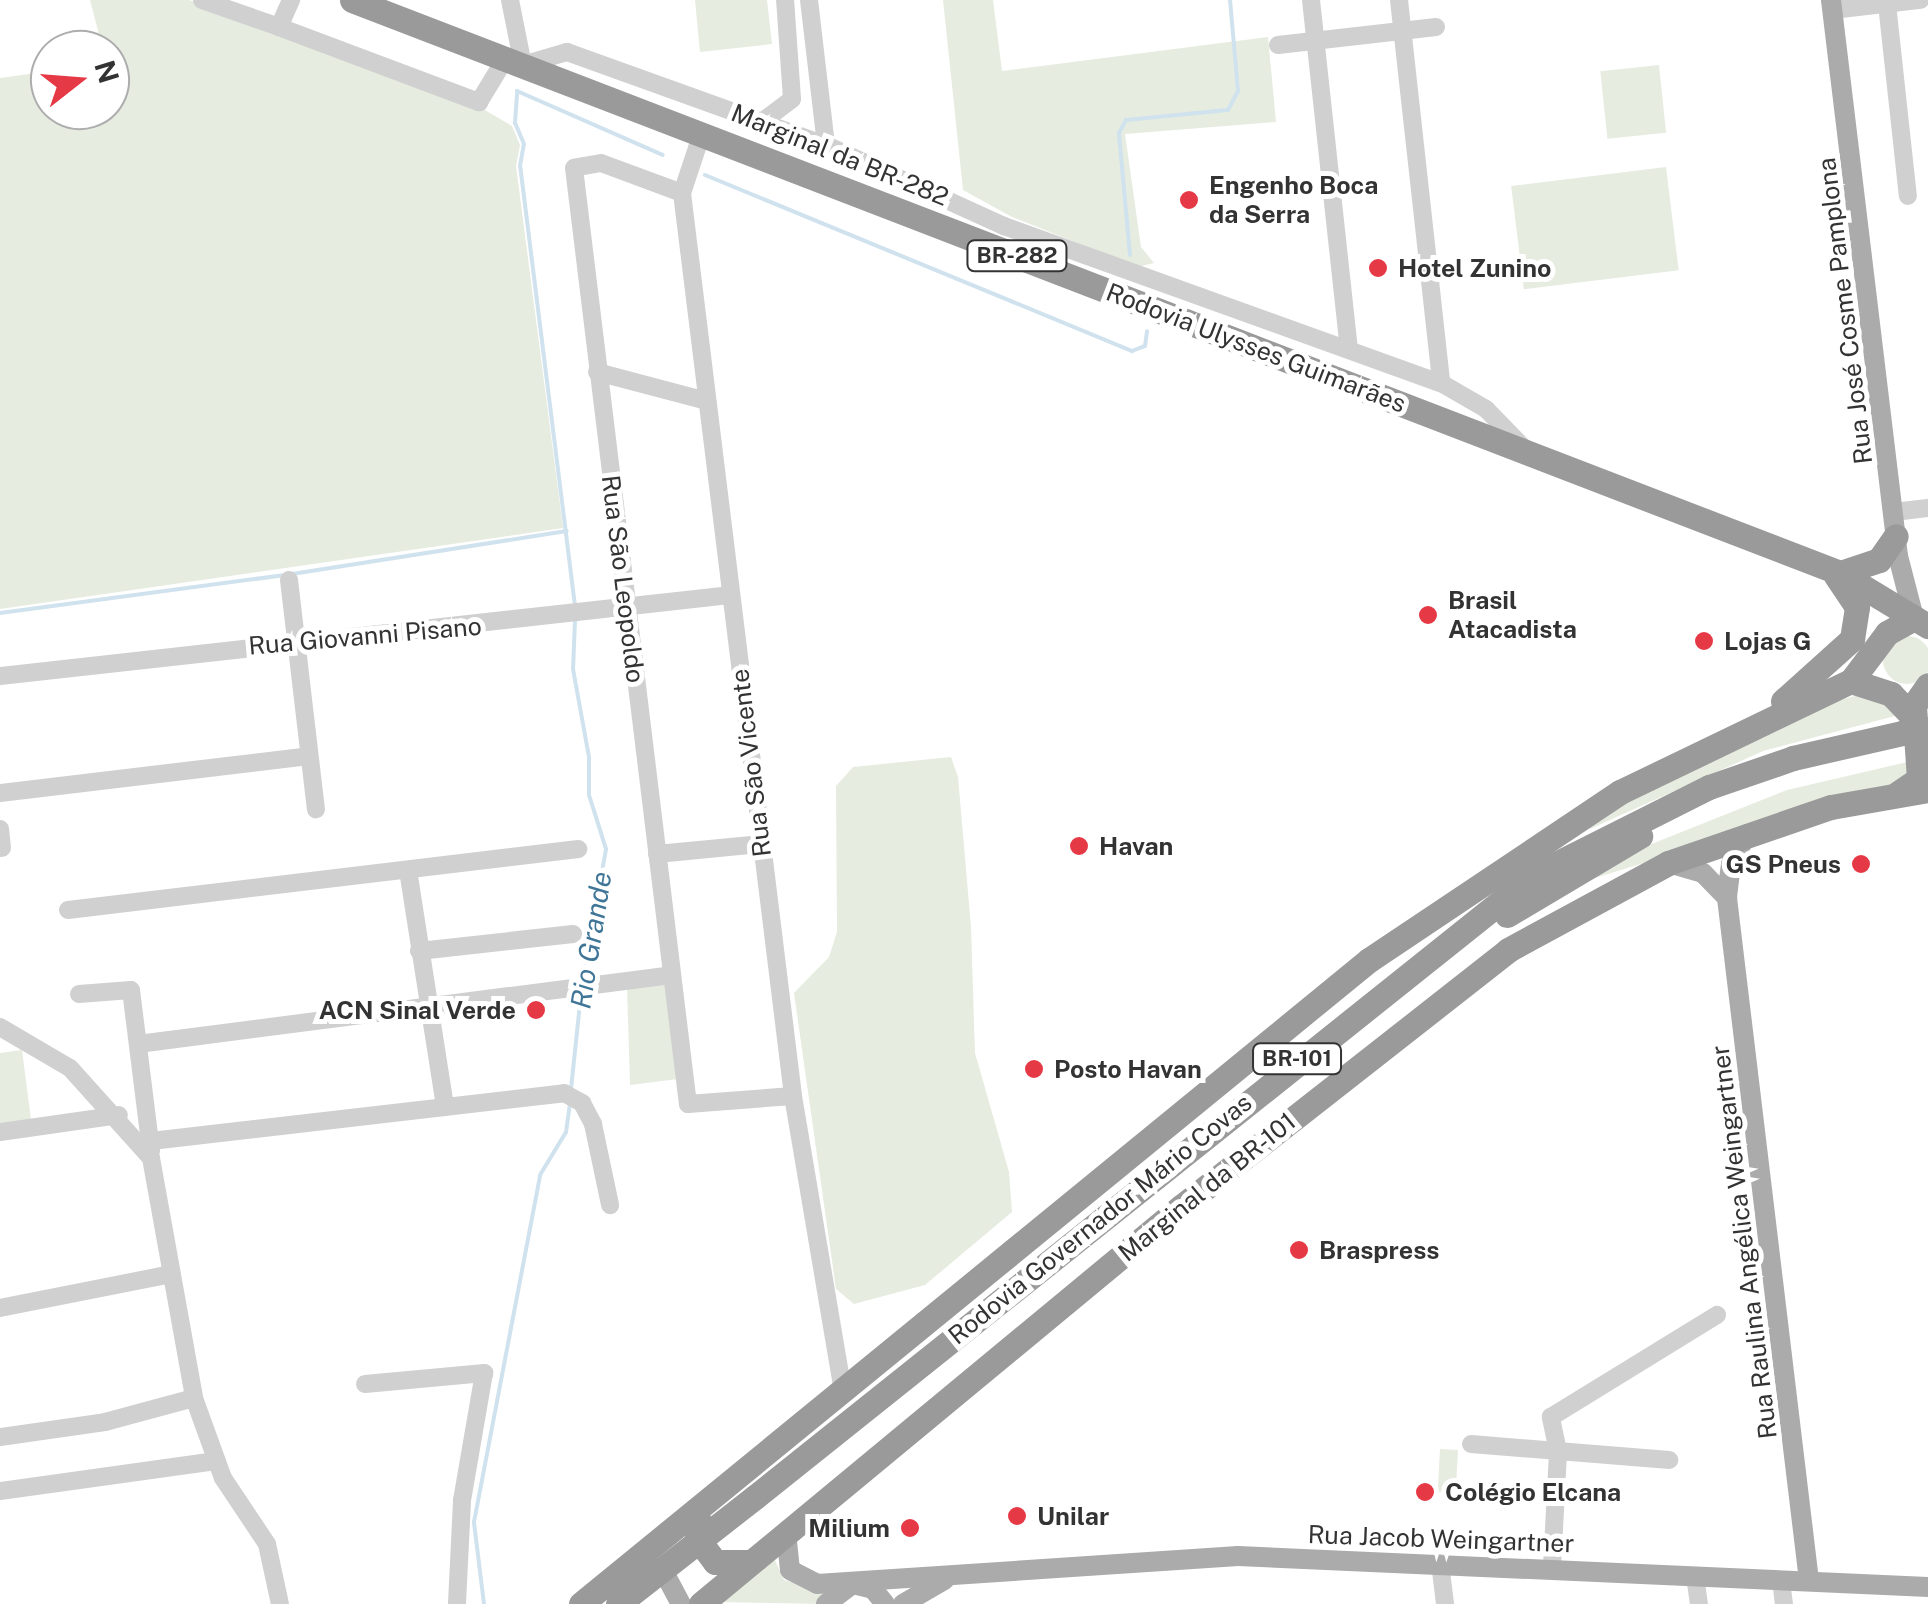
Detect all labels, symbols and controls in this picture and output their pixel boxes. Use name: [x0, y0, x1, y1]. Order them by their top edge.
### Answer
north arrow: [30, 30, 130, 130]
text: N: [88, 56, 126, 87]
street label: Marginal da BR-282: [727, 98, 953, 212]
street label: Rua José Cosme Pamplona: [1811, 156, 1879, 466]
place label: Engenho Boca da Serra: [1209, 171, 1378, 230]
marker: Engenho Boca da Serra: [1178, 189, 1200, 211]
road number: BR-282: [964, 239, 1070, 273]
place label: Hotel Zunino: [1398, 253, 1551, 283]
marker: Hotel Zunino: [1367, 257, 1389, 279]
street label: Rodovia Ulysses Guimarães: [1102, 277, 1410, 419]
street label: Rua São Leopoldo: [595, 473, 651, 685]
place label: Brasil Atacadista: [1448, 586, 1577, 645]
marker: Brasil Atacadista: [1417, 604, 1439, 626]
street label: Rua Giovanni Pisano: [247, 611, 483, 661]
place label: Lojas G: [1724, 626, 1812, 656]
marker: Lojas G: [1693, 630, 1715, 652]
street label: Rua São Vicente: [725, 667, 777, 859]
place label: Havan: [1099, 831, 1173, 861]
marker: Havan: [1068, 835, 1090, 857]
place label: GS Pneus: [1726, 849, 1841, 879]
marker: GS Pneus: [1850, 853, 1872, 875]
water label: Rio Grande: [564, 869, 618, 1011]
place label: ACN Sinal Verde: [318, 995, 516, 1025]
marker: ACN Sinal Verde: [525, 999, 547, 1021]
road number: BR-101: [1252, 1042, 1342, 1076]
street label: Rua Raulina Angélica Weingartner: [1705, 1043, 1783, 1441]
place label: Posto Havan: [1054, 1054, 1202, 1084]
marker: Posto Havan: [1023, 1058, 1045, 1080]
street label: Rodovia Governador Mário Covas: [942, 1087, 1258, 1351]
street label: Marginal da BR-101: [1112, 1106, 1302, 1268]
place label: Braspress: [1319, 1235, 1439, 1265]
marker: Braspress: [1288, 1239, 1310, 1261]
place label: Colégio Elcana: [1445, 1477, 1621, 1507]
marker: Colégio Elcana: [1414, 1481, 1436, 1503]
place label: Unilar: [1037, 1501, 1109, 1531]
marker: Unilar: [1006, 1505, 1028, 1527]
place label: Milium: [808, 1513, 890, 1543]
marker: Milium: [899, 1517, 921, 1539]
street label: Rua Jacob Weingartner: [1307, 1519, 1575, 1559]

